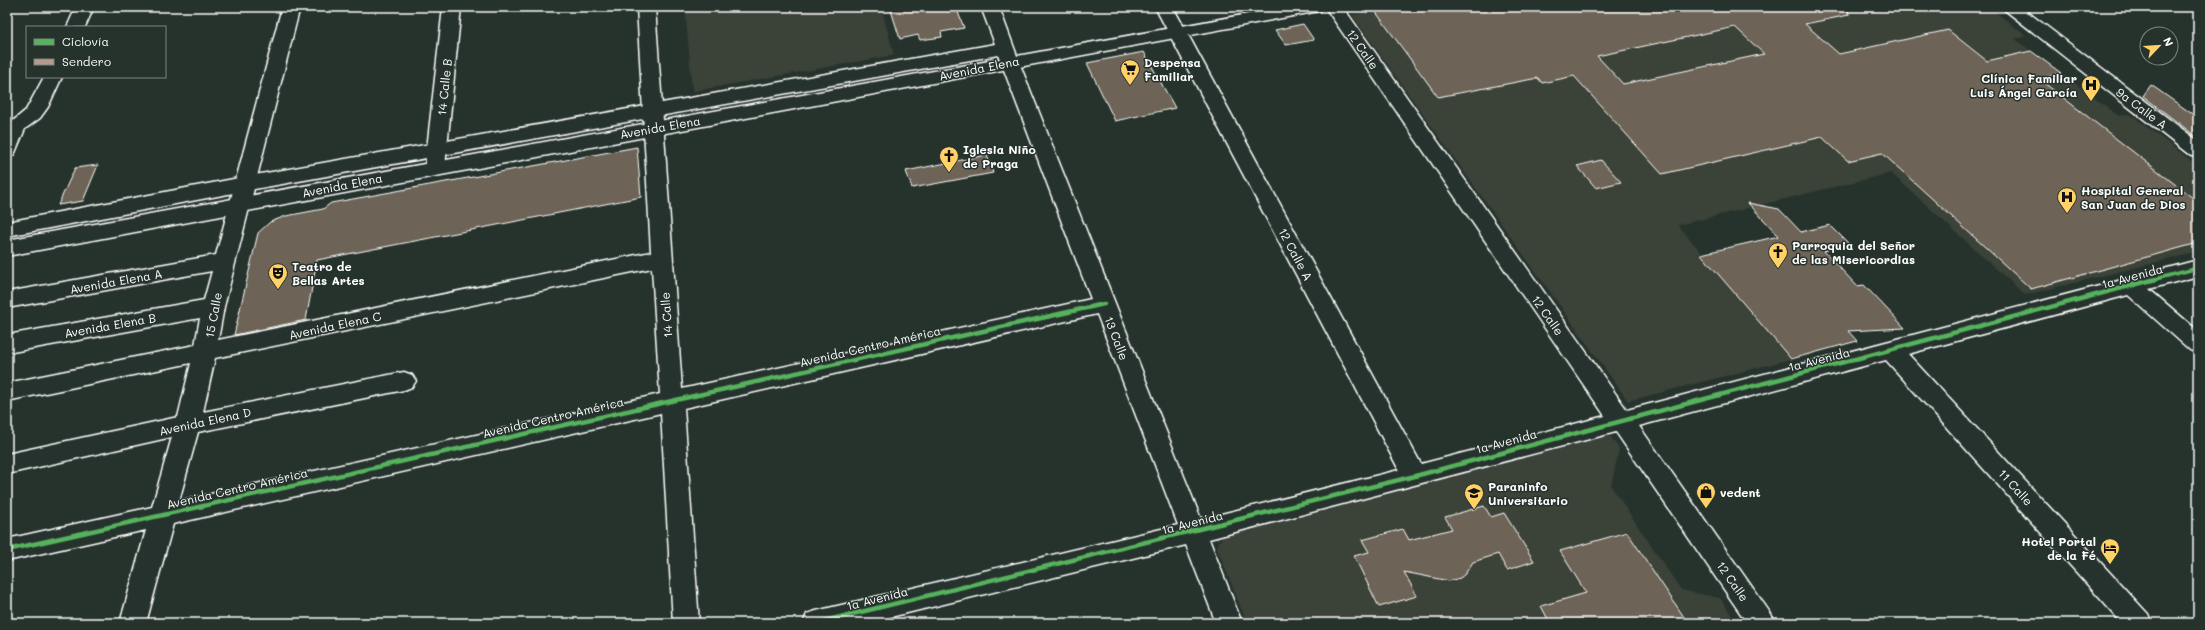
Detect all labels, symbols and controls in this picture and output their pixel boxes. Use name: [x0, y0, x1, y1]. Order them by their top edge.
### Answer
legend: [26, 26, 166, 78]
street label: 12 Calle: [1343, 26, 1383, 72]
north arrow: [2139, 26, 2179, 66]
text: Ciclovía: [62, 33, 109, 49]
text: N: [2160, 35, 2177, 49]
street label: Avenida Elena: [937, 52, 1021, 84]
text: Sendero: [62, 53, 111, 69]
place label: Despensa Familiar: [1144, 54, 1201, 84]
street label: 14 Calle B: [433, 58, 455, 116]
supermarket icon: Despensa Familiar: [1119, 58, 1141, 86]
place label: Clínica Familiar Luis Ángel García: [1970, 70, 2077, 100]
hospital icon: Clínica Familiar Luis Ángel García: [2080, 74, 2102, 102]
street label: 9a Calle A: [2113, 84, 2171, 132]
street label: Avenida Elena: [618, 112, 702, 142]
place label: Iglesia Niño de Praga: [963, 141, 1036, 171]
church icon: Iglesia Niño de Praga: [938, 145, 960, 173]
street label: Avenida Elena: [300, 169, 384, 201]
place label: Hospital General San Juan de Dios: [2081, 182, 2186, 212]
hospital icon: Hospital General San Juan de Dios: [2056, 186, 2078, 214]
street label: 12 Calle A: [1275, 225, 1317, 283]
place label: Parroquia del Señor de las Misericordias: [1792, 237, 1915, 267]
church icon: Parroquia del Señor de las Misericordias: [1767, 241, 1789, 269]
place label: Teatro de Bellas Artes: [292, 258, 365, 288]
street label: 1a Avenida: [2100, 260, 2164, 292]
theatre icon: Teatro de Bellas Artes: [267, 262, 289, 290]
street label: Avenida Elena A: [68, 265, 164, 297]
street label: 15 Calle: [201, 291, 225, 339]
street label: 14 Calle: [656, 292, 676, 338]
street label: 12 Calle: [1528, 292, 1568, 338]
street label: Avenida Elena C: [287, 307, 383, 343]
street label: Avenida Elena B: [63, 309, 157, 341]
street label: 13 Calle: [1101, 314, 1133, 362]
street label: Avenida Centro América: [798, 322, 942, 370]
street label: 1a Avenida: [1787, 344, 1851, 374]
street label: Avenida Centro América: [481, 393, 625, 441]
street label: Avenida Elena D: [158, 403, 252, 439]
street label: 1a Avenida: [1474, 425, 1538, 457]
street label: Avenida Centro América: [165, 464, 309, 512]
street label: 11 Calle: [1995, 465, 2037, 509]
place label: Paraninfo Universitario: [1488, 478, 1568, 508]
shop icon: vedent: [1695, 481, 1717, 509]
school or university icon: Paraninfo Universitario: [1463, 482, 1485, 510]
place label: vedent: [1720, 484, 1761, 500]
street label: 1a Avenida: [1160, 507, 1224, 537]
place label: Hotel Portal de la Fé: [2021, 533, 2096, 563]
hotel icon: Hotel Portal de la Fé: [2099, 537, 2121, 565]
street label: 12 Calle: [1713, 558, 1753, 604]
street label: 1a Avenida: [845, 583, 909, 613]

